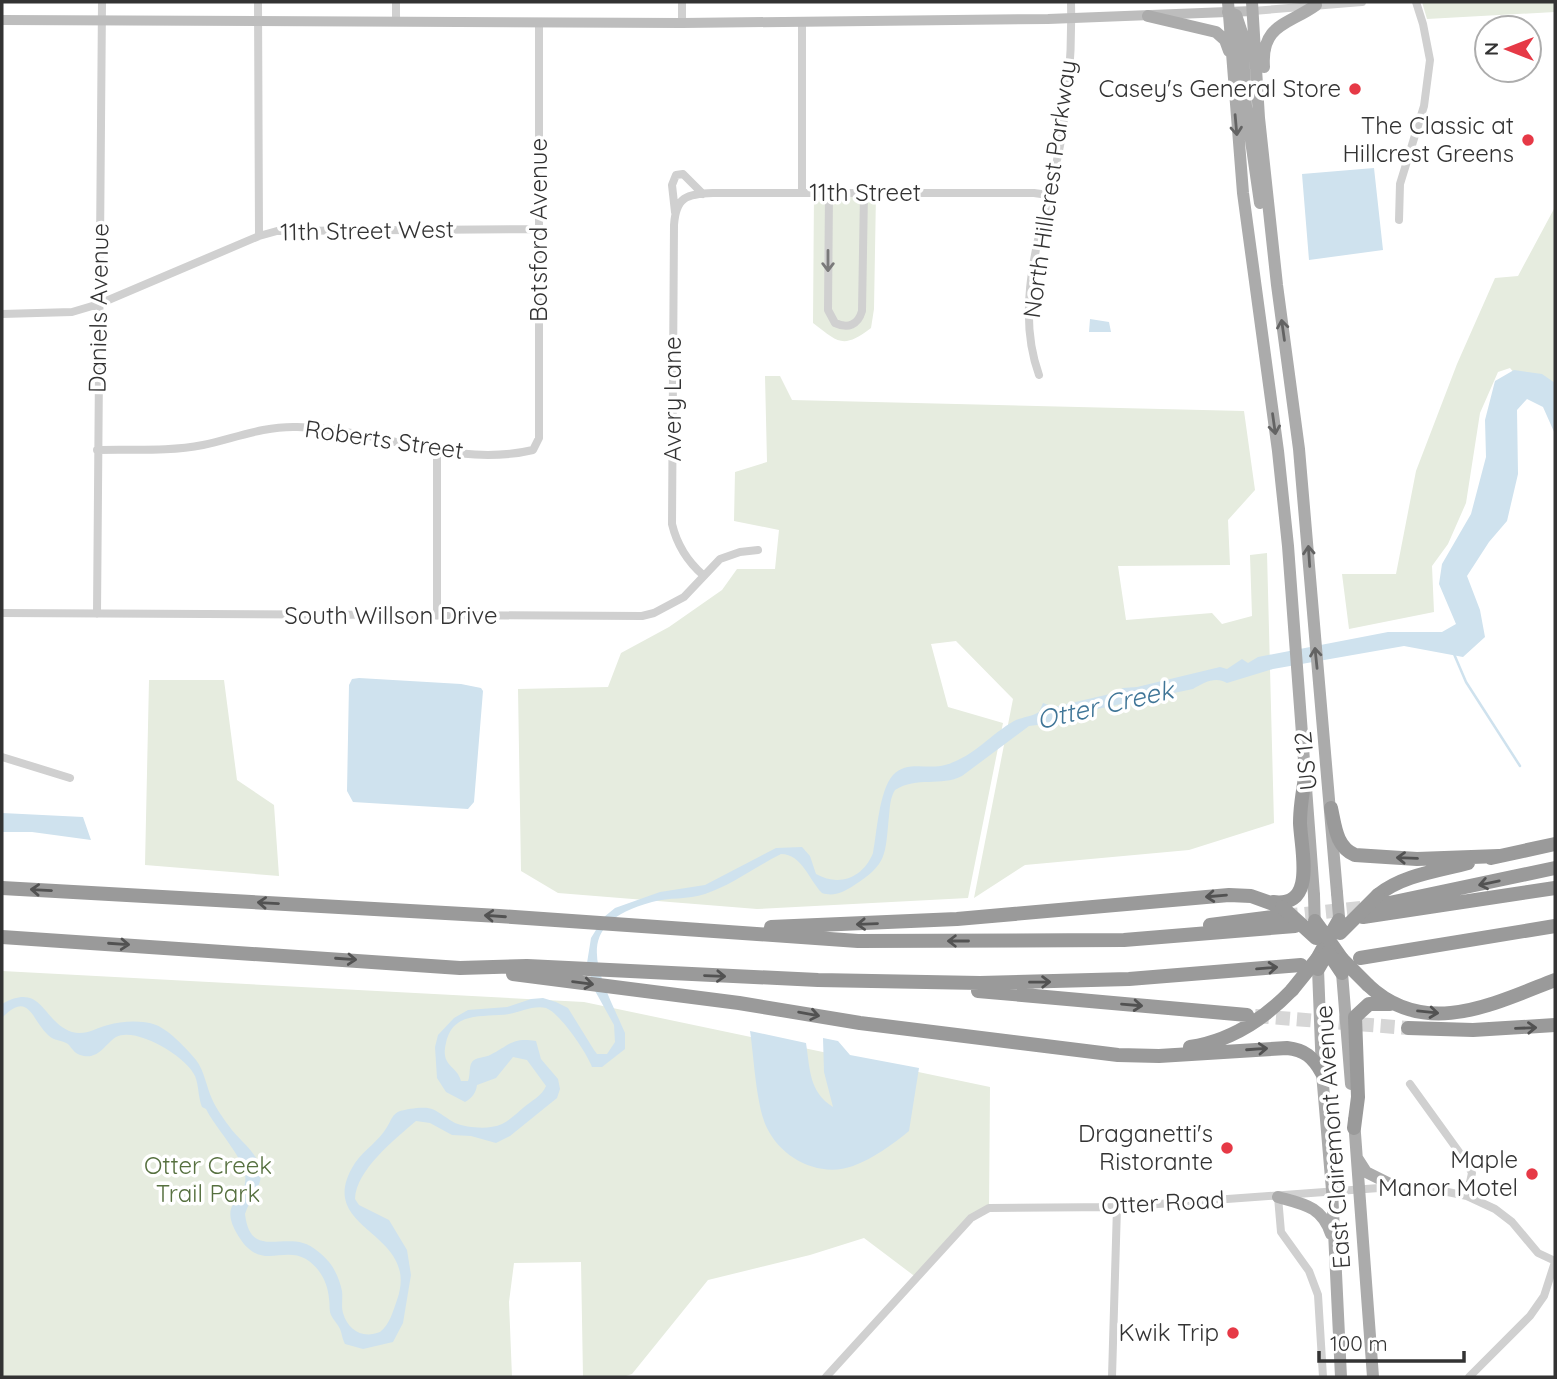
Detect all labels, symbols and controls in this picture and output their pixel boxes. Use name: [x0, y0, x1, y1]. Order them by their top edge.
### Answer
north arrow: [1473, 14, 1543, 84]
text: N: [1479, 42, 1503, 56]
street label: North Hillcrest Parkway: [1016, 58, 1082, 320]
place label: Casey's General Store: [1099, 73, 1341, 103]
marker: Casey's General Store: [1347, 81, 1363, 97]
place label: The Classic at Hillcrest Greens: [1342, 110, 1514, 168]
one-way arrow: [1230, 113, 1243, 136]
marker: The Classic at Hillcrest Greens: [1520, 132, 1536, 148]
street label: Botsford Avenue: [523, 138, 553, 322]
street label: 11th Street: [809, 177, 921, 207]
street label: 11th Street West: [280, 213, 454, 247]
street label: Daniels Avenue: [82, 223, 114, 393]
one-way arrow: [821, 249, 835, 272]
one-way arrow: [1277, 319, 1290, 342]
street label: Avery Lane: [657, 336, 687, 462]
one-way arrow: [1267, 412, 1280, 435]
street label: Roberts Street: [303, 413, 465, 465]
one-way arrow: [1302, 545, 1315, 568]
street label: South Willson Drive: [284, 600, 498, 630]
one-way arrow: [1309, 647, 1322, 670]
water label: Otter Creek: [1033, 672, 1178, 736]
street label: US 12: [1287, 730, 1323, 792]
one-way arrow: [1395, 852, 1418, 865]
one-way arrow: [1478, 877, 1501, 891]
one-way arrow: [30, 884, 53, 897]
one-way arrow: [1205, 890, 1228, 903]
one-way arrow: [257, 896, 280, 909]
one-way arrow: [484, 909, 507, 922]
one-way arrow: [856, 918, 879, 931]
one-way arrow: [946, 934, 969, 948]
one-way arrow: [107, 938, 130, 951]
one-way arrow: [334, 953, 357, 966]
one-way arrow: [1256, 961, 1278, 974]
one-way arrow: [703, 969, 726, 982]
one-way arrow: [1029, 976, 1052, 989]
one-way arrow: [571, 977, 594, 990]
one-way arrow: [1120, 999, 1142, 1012]
street label: East Clairemont Avenue: [1308, 1004, 1356, 1270]
one-way arrow: [1417, 1006, 1439, 1019]
one-way arrow: [797, 1008, 820, 1021]
one-way arrow: [1514, 1021, 1537, 1034]
one-way arrow: [1245, 1042, 1268, 1055]
place label: Draganetti's Ristorante: [1078, 1118, 1213, 1176]
marker: Draganetti's Ristorante: [1219, 1140, 1235, 1156]
place label: Maple Manor Motel: [1378, 1144, 1518, 1202]
park label: Otter Creek Trail Park: [144, 1150, 272, 1208]
marker: Maple Manor Motel: [1524, 1166, 1540, 1182]
street label: Otter Road: [1101, 1184, 1225, 1220]
place label: Kwik Trip: [1119, 1317, 1219, 1347]
scale bar: [1319, 1320, 1464, 1364]
marker: Kwik Trip: [1225, 1325, 1241, 1341]
text: 100 m: [1330, 1330, 1388, 1356]

